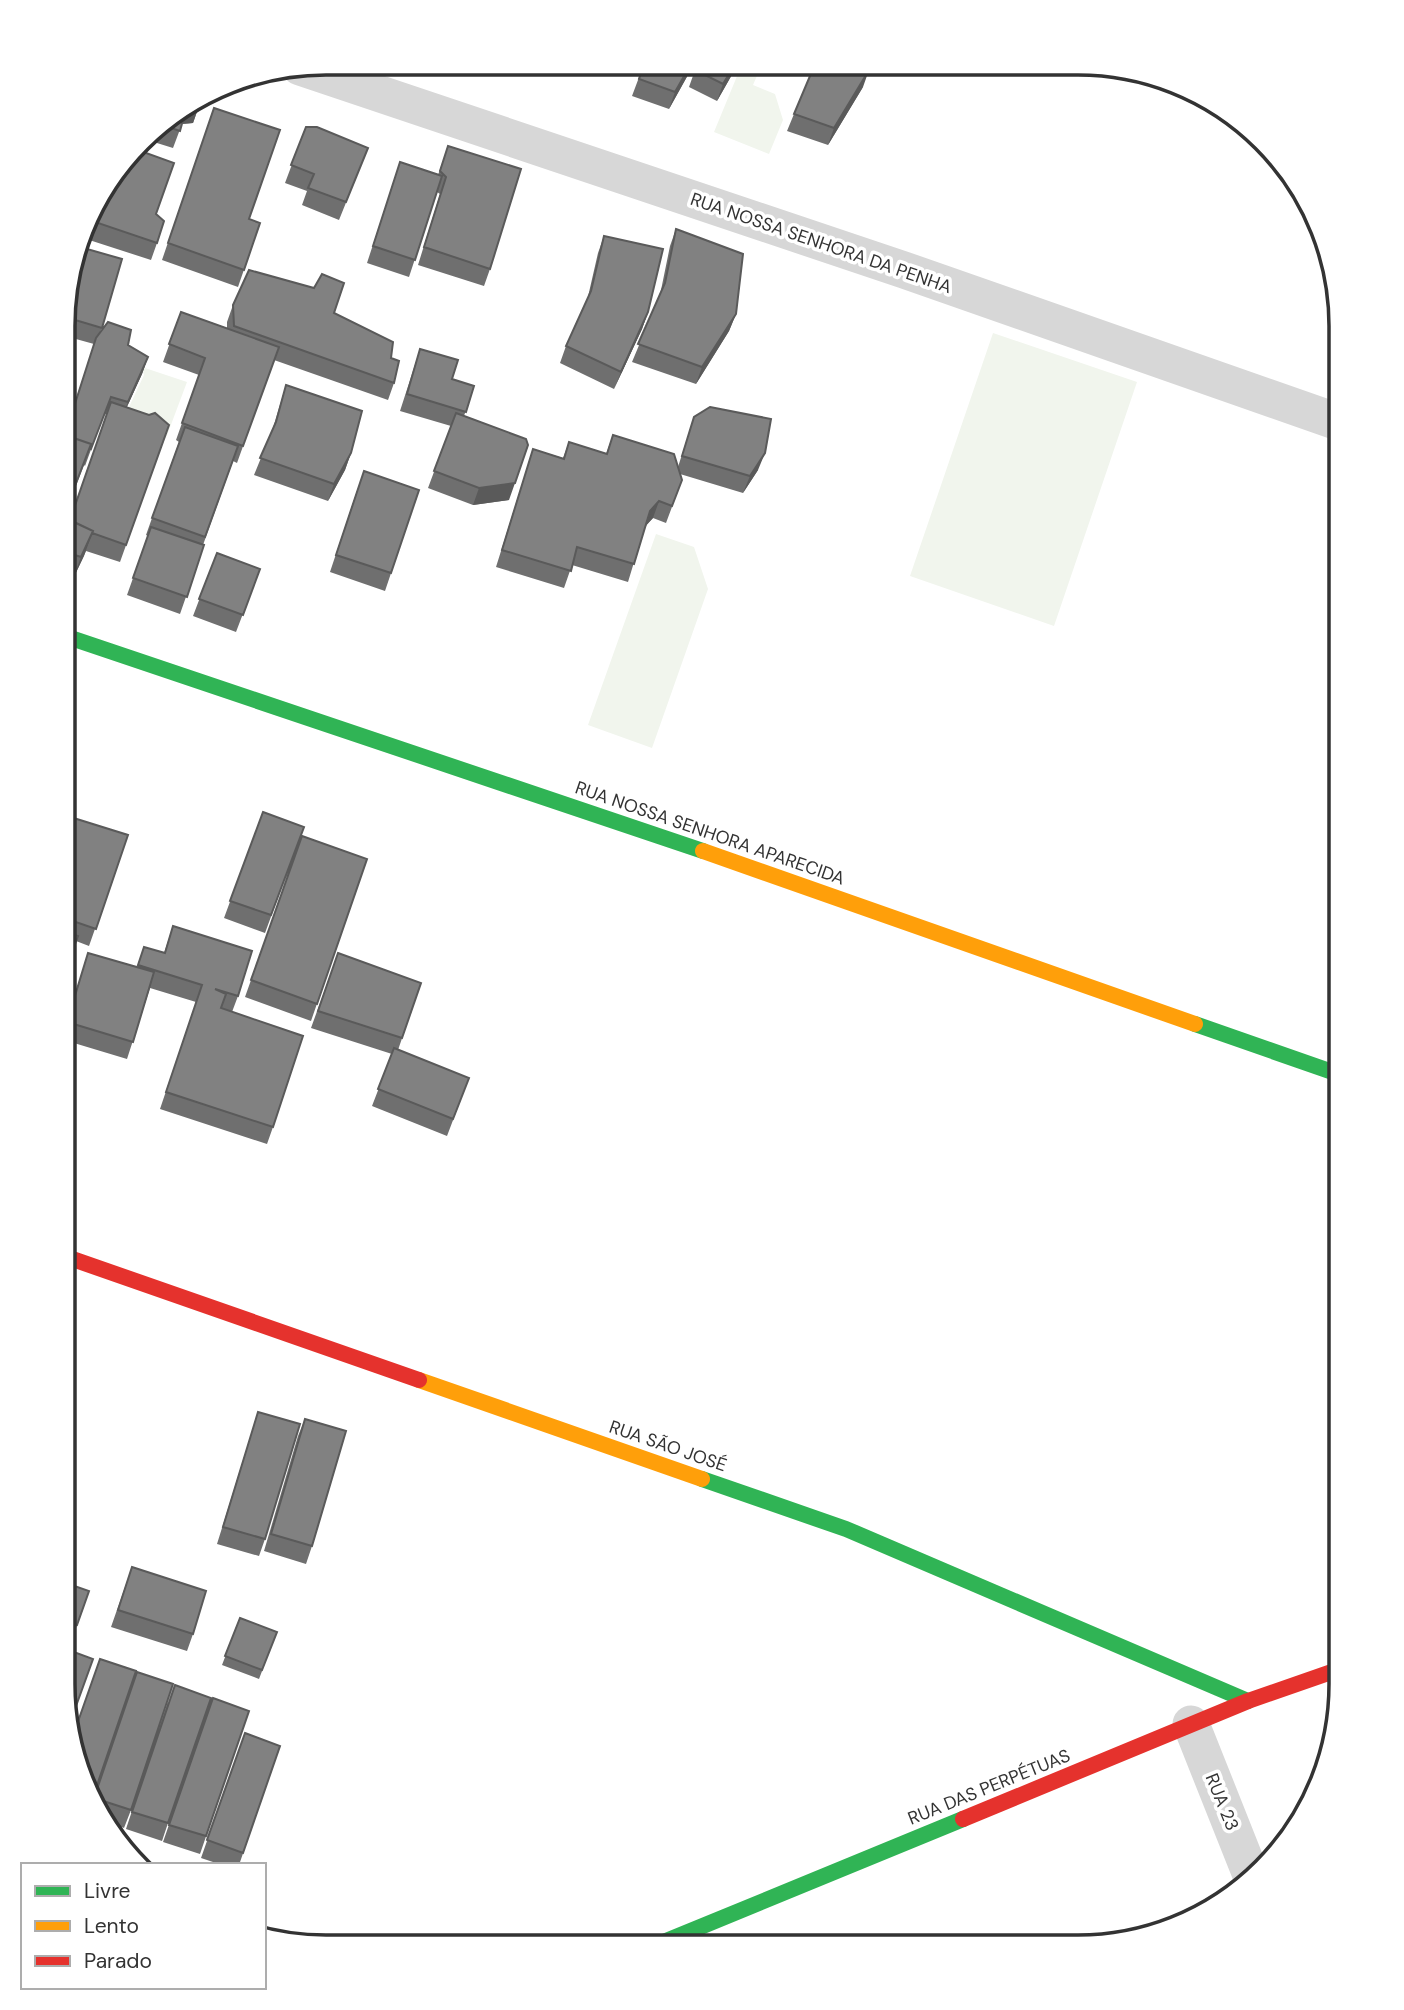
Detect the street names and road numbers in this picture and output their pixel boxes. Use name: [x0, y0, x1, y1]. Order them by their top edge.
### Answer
street label: RUA NOSSA SENHORA DA PENHA: [687, 187, 955, 299]
street label: RUA NOSSA SENHORA APARECIDA: [572, 775, 848, 891]
street label: RUA SÃO JOSÉ: [606, 1415, 730, 1477]
street label: RUA DAS PERPÉTUAS: [904, 1743, 1074, 1831]
street label: RUA 23: [1200, 1770, 1244, 1834]

